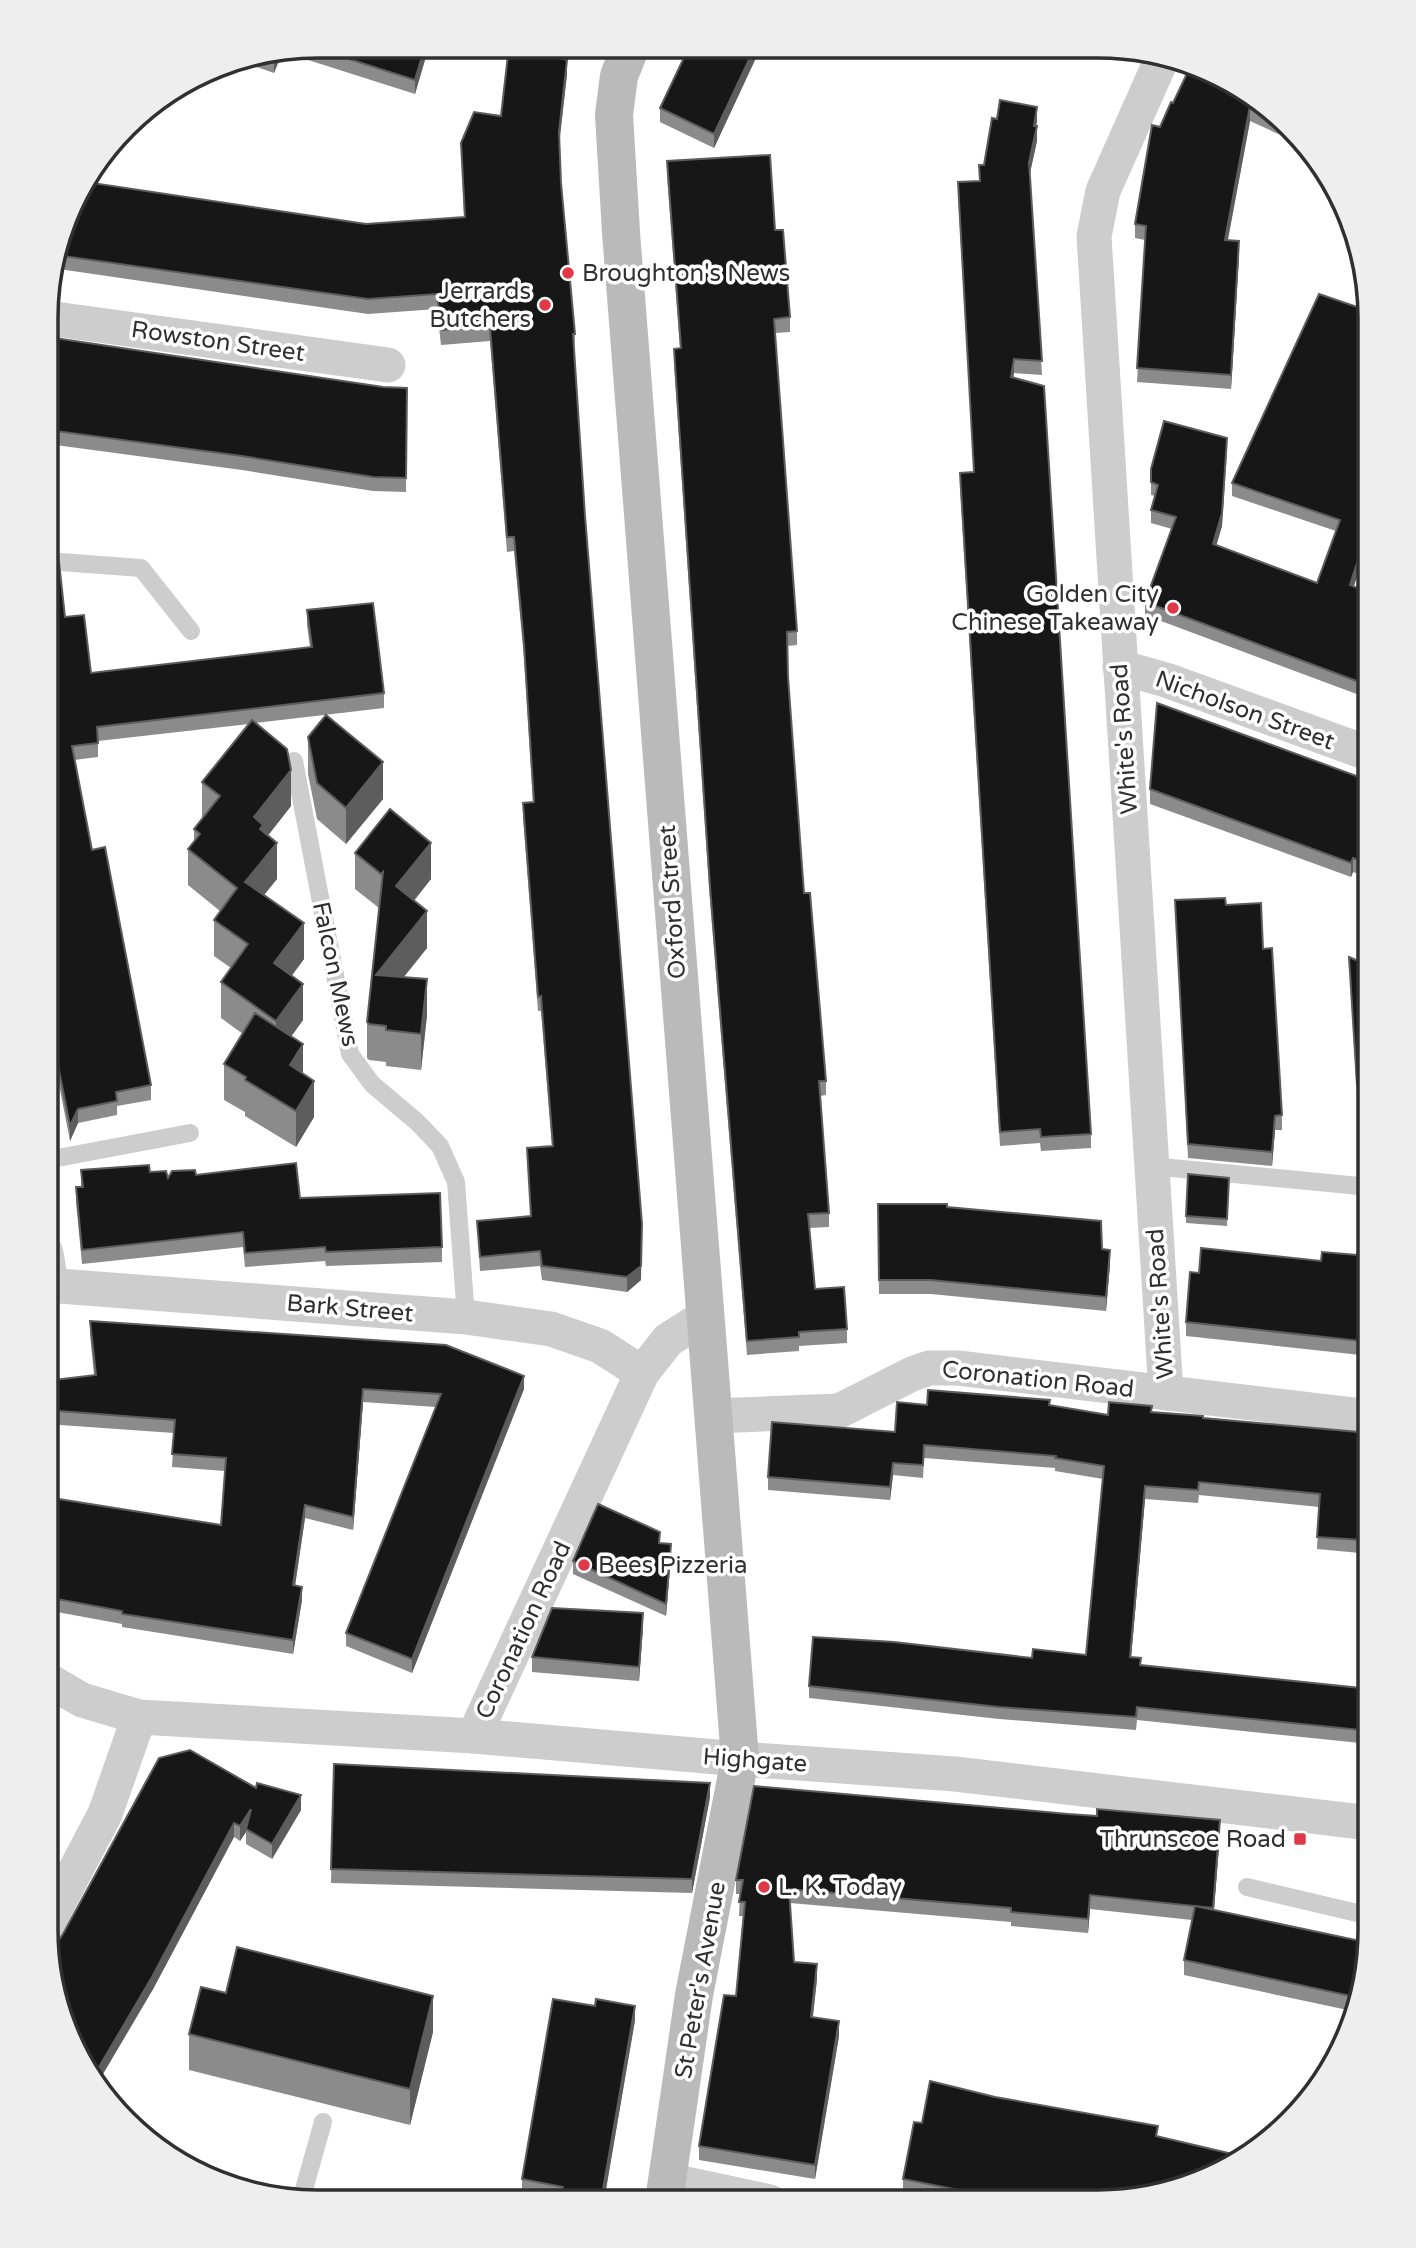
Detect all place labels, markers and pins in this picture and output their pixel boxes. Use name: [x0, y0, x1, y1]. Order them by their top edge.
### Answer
place label: Broughton's News: [582, 259, 790, 288]
marker: Broughton's News: [560, 265, 576, 281]
place label: Jerrards Butchers: [429, 277, 531, 334]
marker: Jerrards Butchers: [537, 297, 553, 313]
place label: Golden City Chinese Takeaway: [951, 580, 1159, 637]
marker: Golden City Chinese Takeaway: [1165, 600, 1181, 616]
place label: Bees Pizzeria: [598, 1551, 748, 1580]
marker: Bees Pizzeria: [576, 1557, 592, 1573]
place label: Thrunscoe Road: [1100, 1825, 1286, 1854]
marker: Thrunscoe Road: [1292, 1831, 1308, 1847]
place label: L. K. Today: [778, 1873, 902, 1902]
marker: L. K. Today: [756, 1879, 772, 1895]

